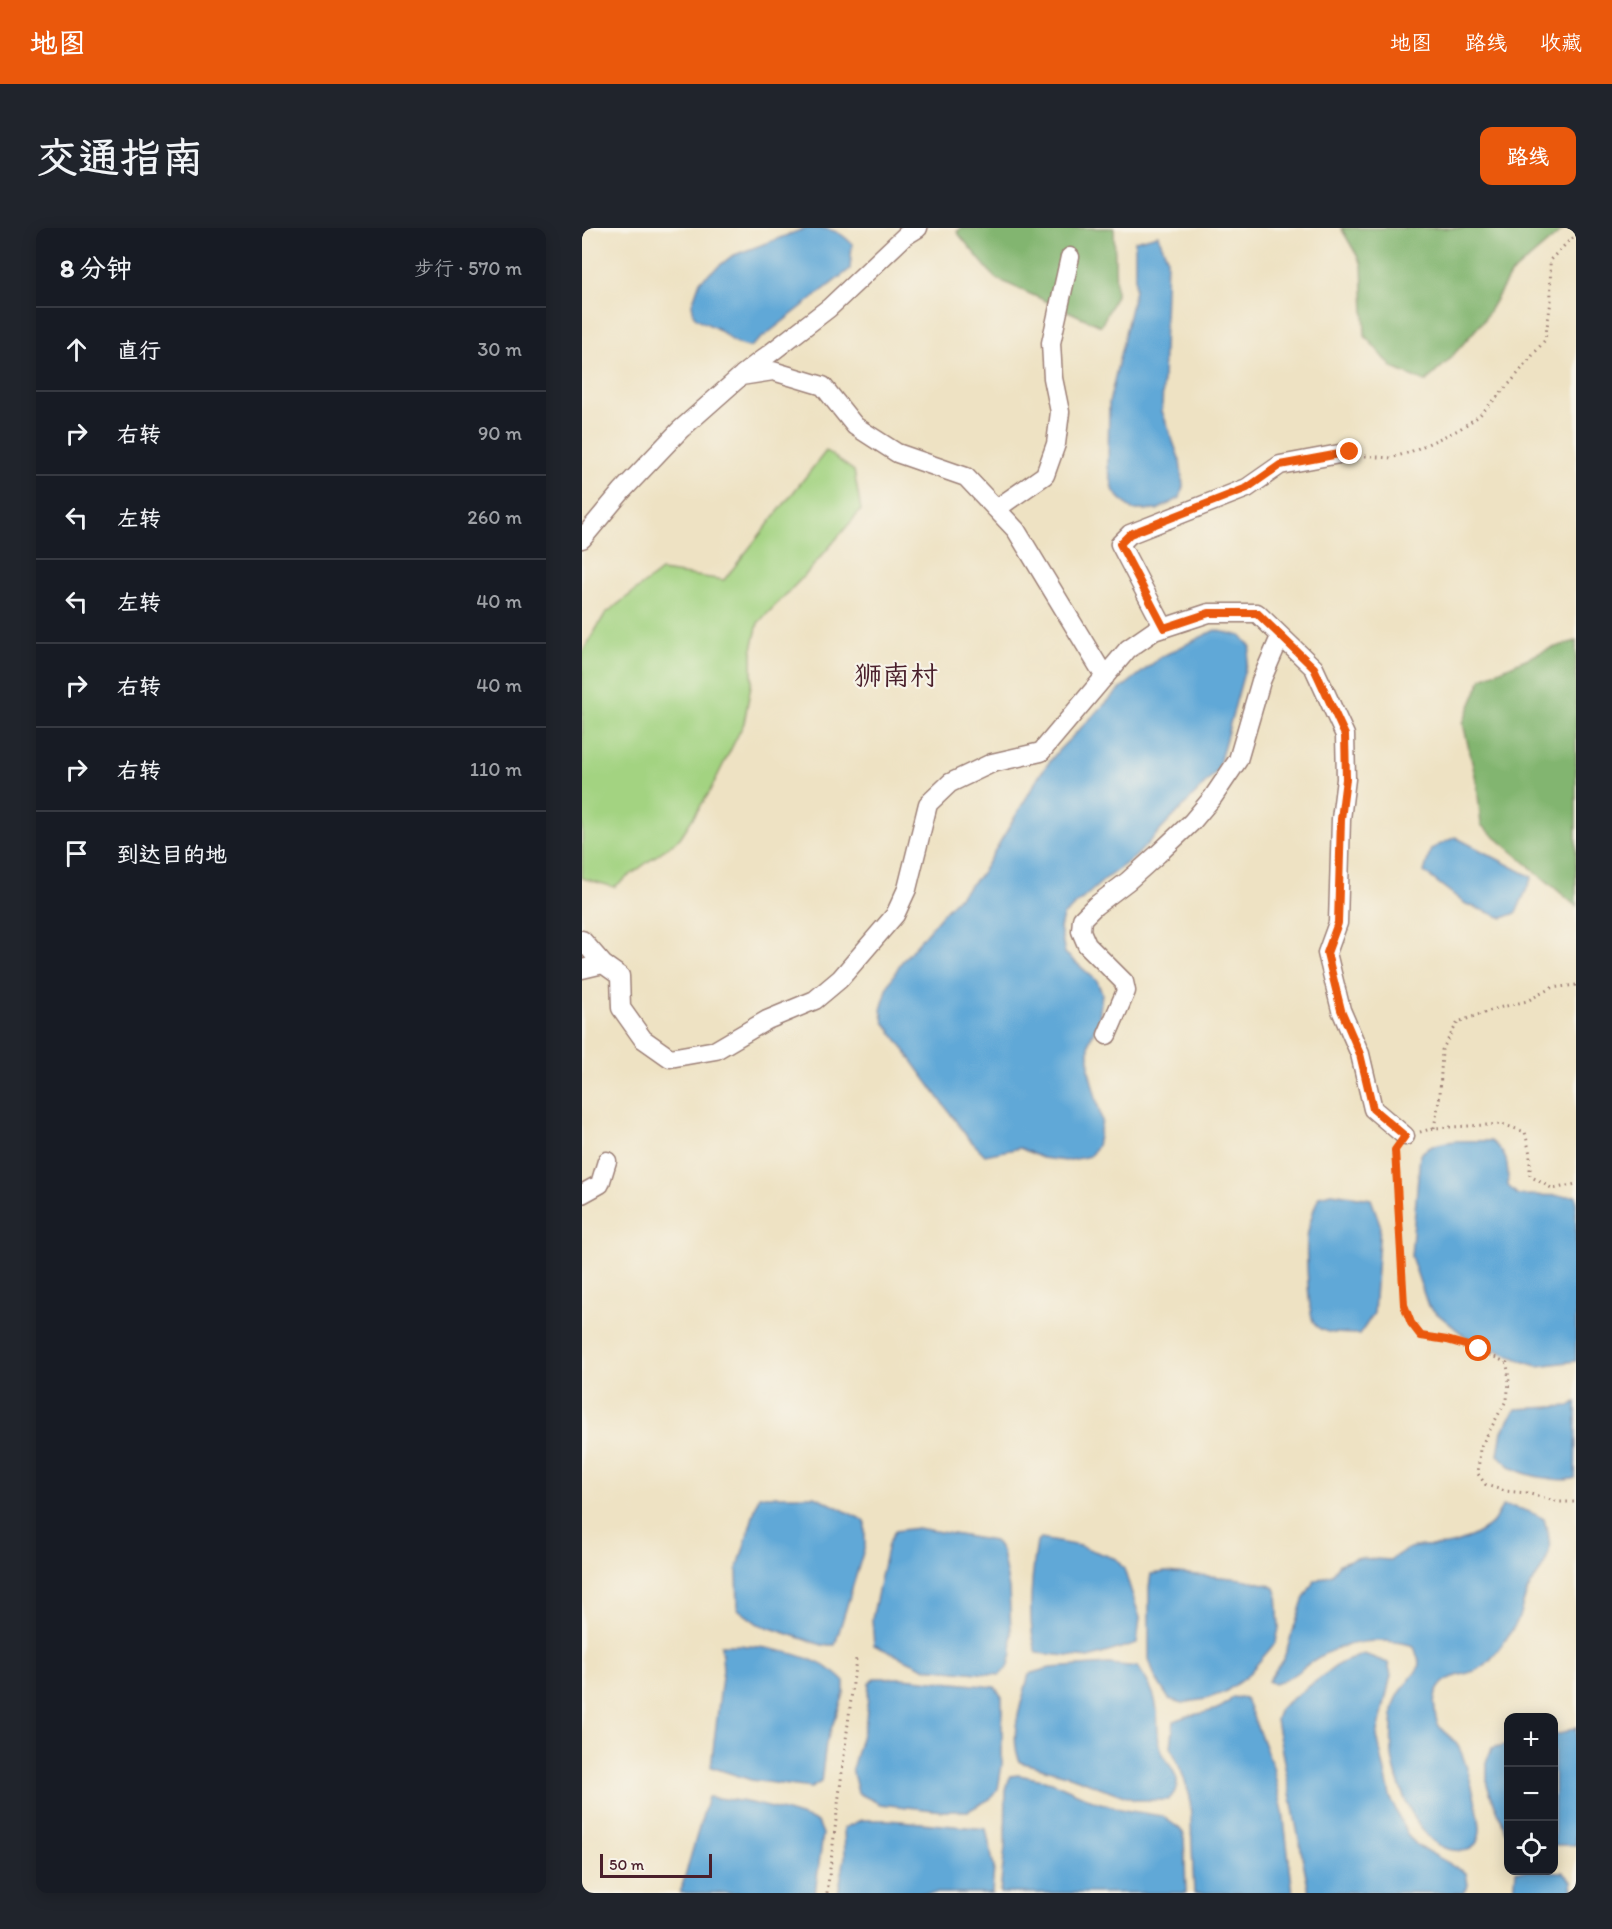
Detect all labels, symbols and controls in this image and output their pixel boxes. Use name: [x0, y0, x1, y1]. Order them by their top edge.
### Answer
text: 地图: [30, 26, 86, 60]
text: 地图: [1390, 30, 1432, 55]
text: 路线: [1465, 30, 1507, 55]
text: 收藏: [1540, 30, 1582, 55]
button: 路线: [1480, 127, 1576, 185]
text: 交通指南: [36, 132, 204, 183]
text: 8 分钟: [60, 252, 132, 284]
text: 步行 · 570 m: [414, 256, 522, 280]
icon: ahead: [60, 333, 93, 366]
text: 直行: [117, 337, 161, 364]
text: 30 m: [477, 337, 522, 361]
icon: right: [60, 417, 93, 450]
text: 右转: [117, 421, 161, 448]
text: 90 m: [478, 421, 522, 445]
route end: [1336, 438, 1362, 464]
icon: left: [60, 501, 93, 534]
text: 左转: [117, 505, 161, 532]
text: 260 m: [467, 505, 522, 529]
icon: left: [60, 585, 93, 618]
text: 左转: [117, 589, 161, 616]
text: 40 m: [476, 589, 522, 613]
district label: 狮南村: [854, 658, 938, 692]
icon: right: [60, 669, 93, 702]
text: 右转: [117, 673, 161, 700]
text: 40 m: [476, 673, 522, 697]
icon: right: [60, 753, 93, 786]
text: 右转: [117, 757, 161, 784]
text: 110 m: [470, 757, 522, 781]
icon: arrive: [60, 837, 93, 870]
text: 到达目的地: [117, 841, 227, 868]
route start: [1465, 1335, 1491, 1361]
map controls: [1504, 1713, 1558, 1875]
button: +: [1504, 1713, 1558, 1767]
button: −: [1504, 1767, 1558, 1821]
button: locate: [1504, 1821, 1558, 1875]
scale bar: [600, 1851, 712, 1878]
text: 50 m: [609, 1855, 644, 1874]

